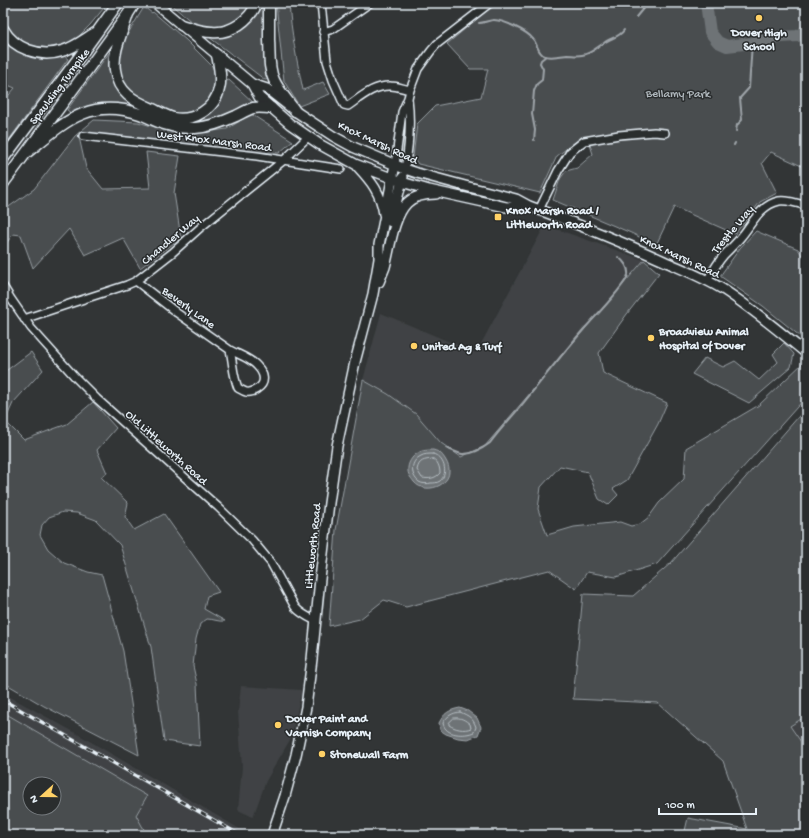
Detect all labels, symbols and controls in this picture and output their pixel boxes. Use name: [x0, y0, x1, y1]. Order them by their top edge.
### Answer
marker: Dover High School: [754, 13, 764, 23]
place label: Dover High School: [730, 27, 787, 55]
street label: Spaulding Turnpike: [27, 46, 94, 128]
park label: Bellamy Park: [645, 88, 712, 102]
street label: Knox Marsh Road: [335, 119, 420, 169]
street label: West Knox Marsh Road: [156, 128, 273, 156]
street label: Trestle Way: [709, 203, 758, 258]
place label: Knox Marsh Road / Littleworth Road: [505, 205, 600, 233]
street label: Chandler Way: [140, 212, 203, 269]
marker: Knox Marsh Road / Littleworth Road: [493, 212, 503, 222]
street label: Knox Marsh Road: [637, 233, 722, 283]
street label: Beverly Lane: [158, 284, 218, 333]
place label: Broadview Animal Hospital of Dover: [658, 326, 749, 354]
marker: Broadview Animal Hospital of Dover: [646, 333, 656, 343]
marker: United Ag & Turf: [409, 341, 419, 351]
place label: United Ag & Turf: [422, 341, 503, 355]
street label: Old Littleworth Road: [122, 408, 210, 490]
street label: Littleworth Road: [303, 502, 326, 590]
place label: Dover Paint and Varnish Company: [285, 713, 371, 741]
marker: Dover Paint and Varnish Company: [273, 720, 283, 730]
marker: Stonewall Farm: [317, 749, 327, 759]
place label: Stonewall Farm: [330, 749, 409, 763]
north arrow: [22, 776, 62, 816]
scale bar: [659, 790, 756, 816]
text: N: [28, 793, 41, 804]
text: 100 m: [664, 799, 695, 813]

